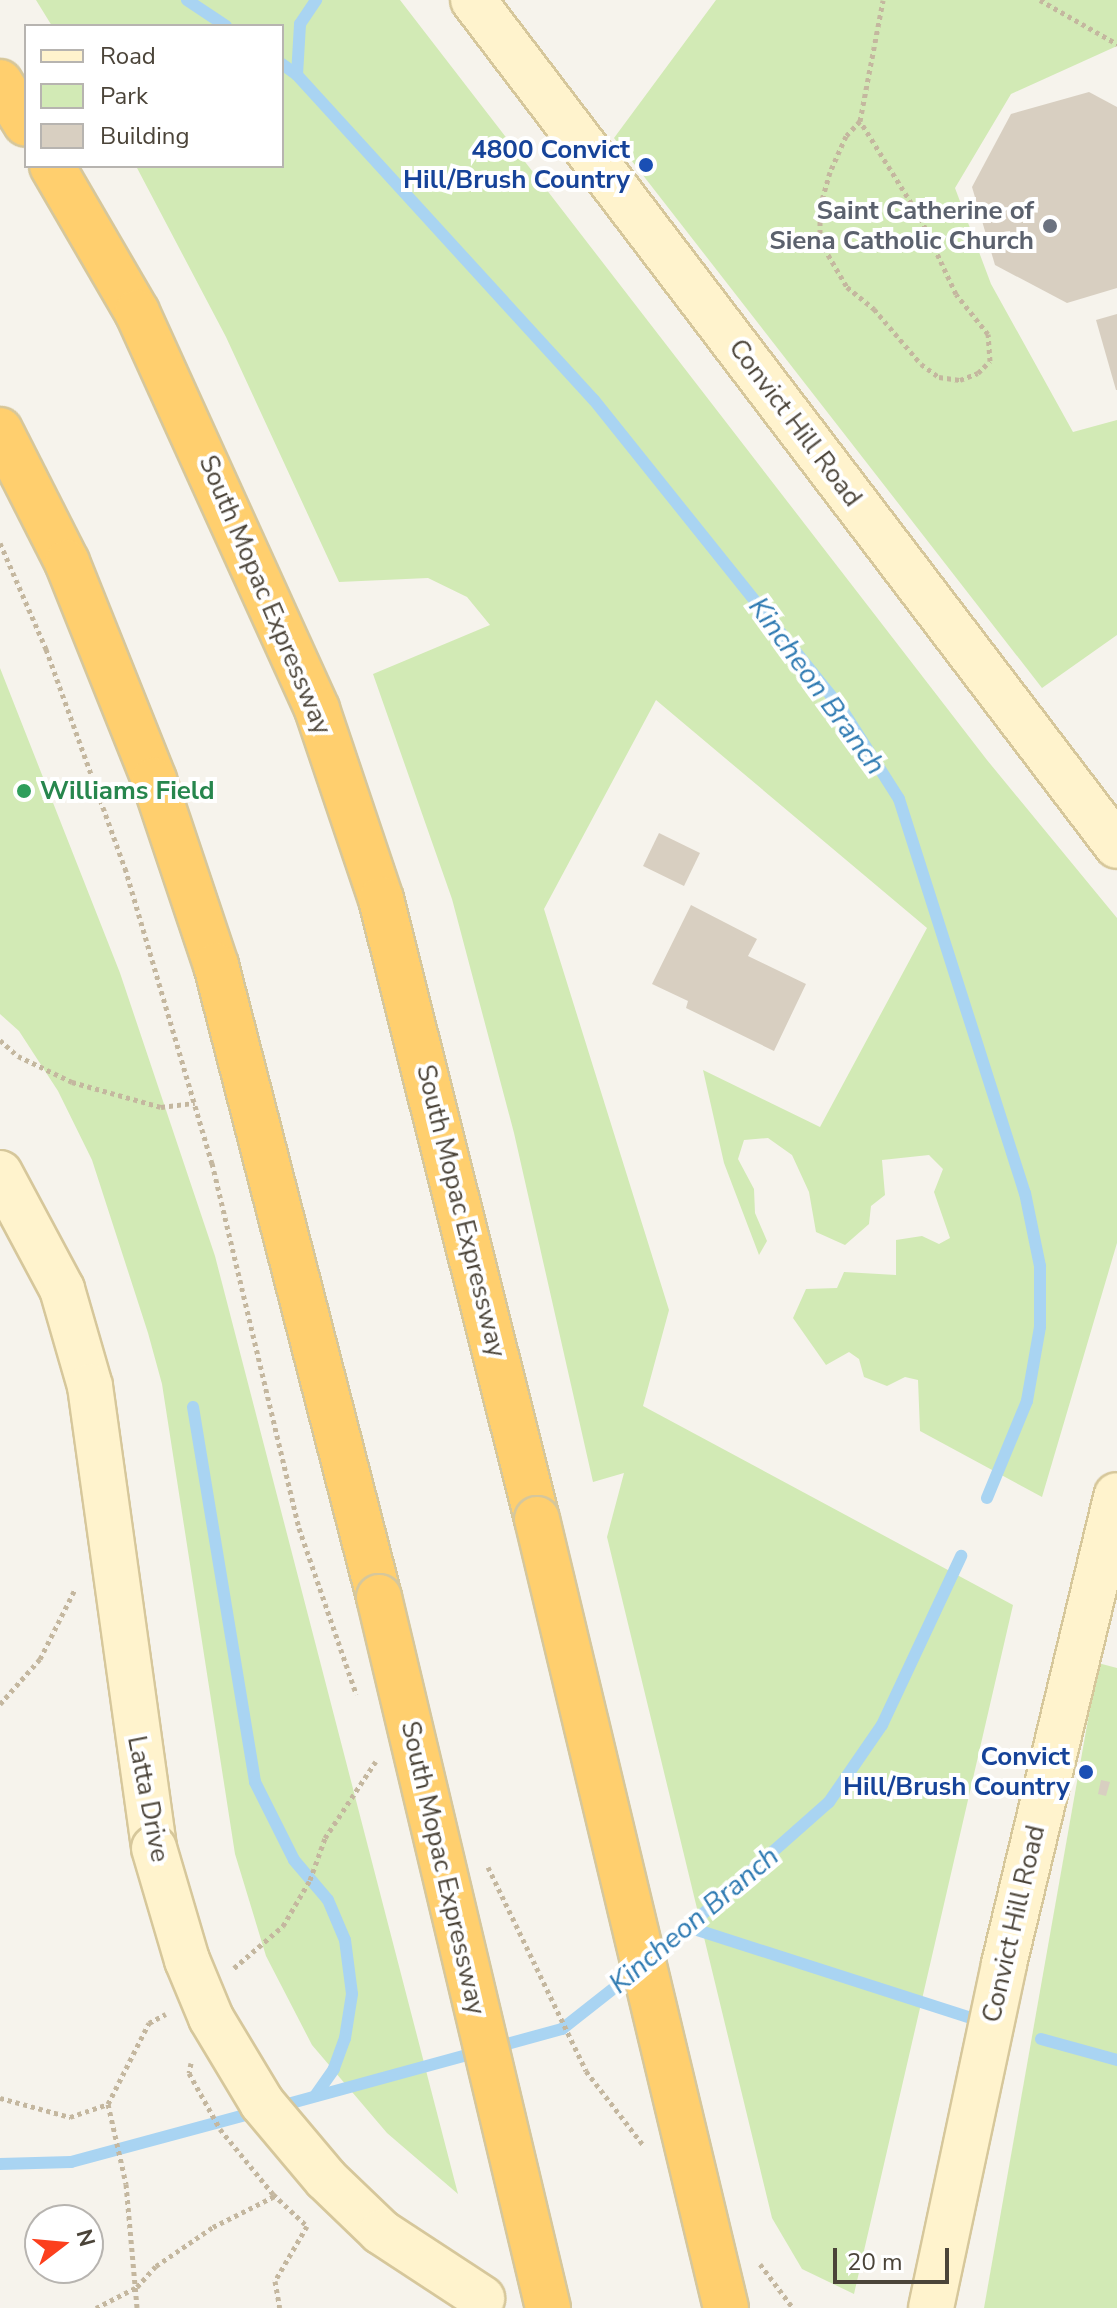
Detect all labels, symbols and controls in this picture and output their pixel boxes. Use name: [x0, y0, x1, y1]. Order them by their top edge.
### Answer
legend: [24, 24, 284, 168]
text: Road: [100, 40, 156, 72]
text: Park: [100, 80, 148, 112]
text: Building: [100, 120, 190, 152]
place label: 4800 Convict Hill/Brush Country: [403, 134, 630, 196]
marker: 4800 Convict Hill/Brush Country: [637, 156, 655, 174]
place label: Saint Catherine of Siena Catholic Church: [769, 195, 1034, 256]
marker: Saint Catherine of Siena Catholic Church: [1041, 217, 1059, 235]
street label: Convict Hill Road: [722, 333, 868, 513]
street label: South Mopac Expressway: [192, 451, 338, 739]
water label: Kincheon Branch: [741, 591, 893, 781]
place label: Williams Field: [40, 775, 215, 807]
marker: Williams Field: [15, 782, 33, 800]
street label: South Mopac Expressway: [410, 1062, 512, 1360]
street label: South Mopac Expressway: [394, 1718, 492, 2018]
street label: Latta Drive: [120, 1733, 176, 1865]
place label: Convict Hill/Brush Country: [843, 1741, 1070, 1802]
marker: Convict Hill/Brush Country: [1077, 1763, 1095, 1781]
street label: Convict Hill Road: [976, 1822, 1052, 2026]
water label: Kincheon Branch: [602, 1839, 786, 2001]
north arrow: [24, 2204, 104, 2284]
text: N: [68, 2226, 102, 2250]
scale bar: [837, 2232, 953, 2282]
text: 20 m: [847, 2246, 903, 2278]

